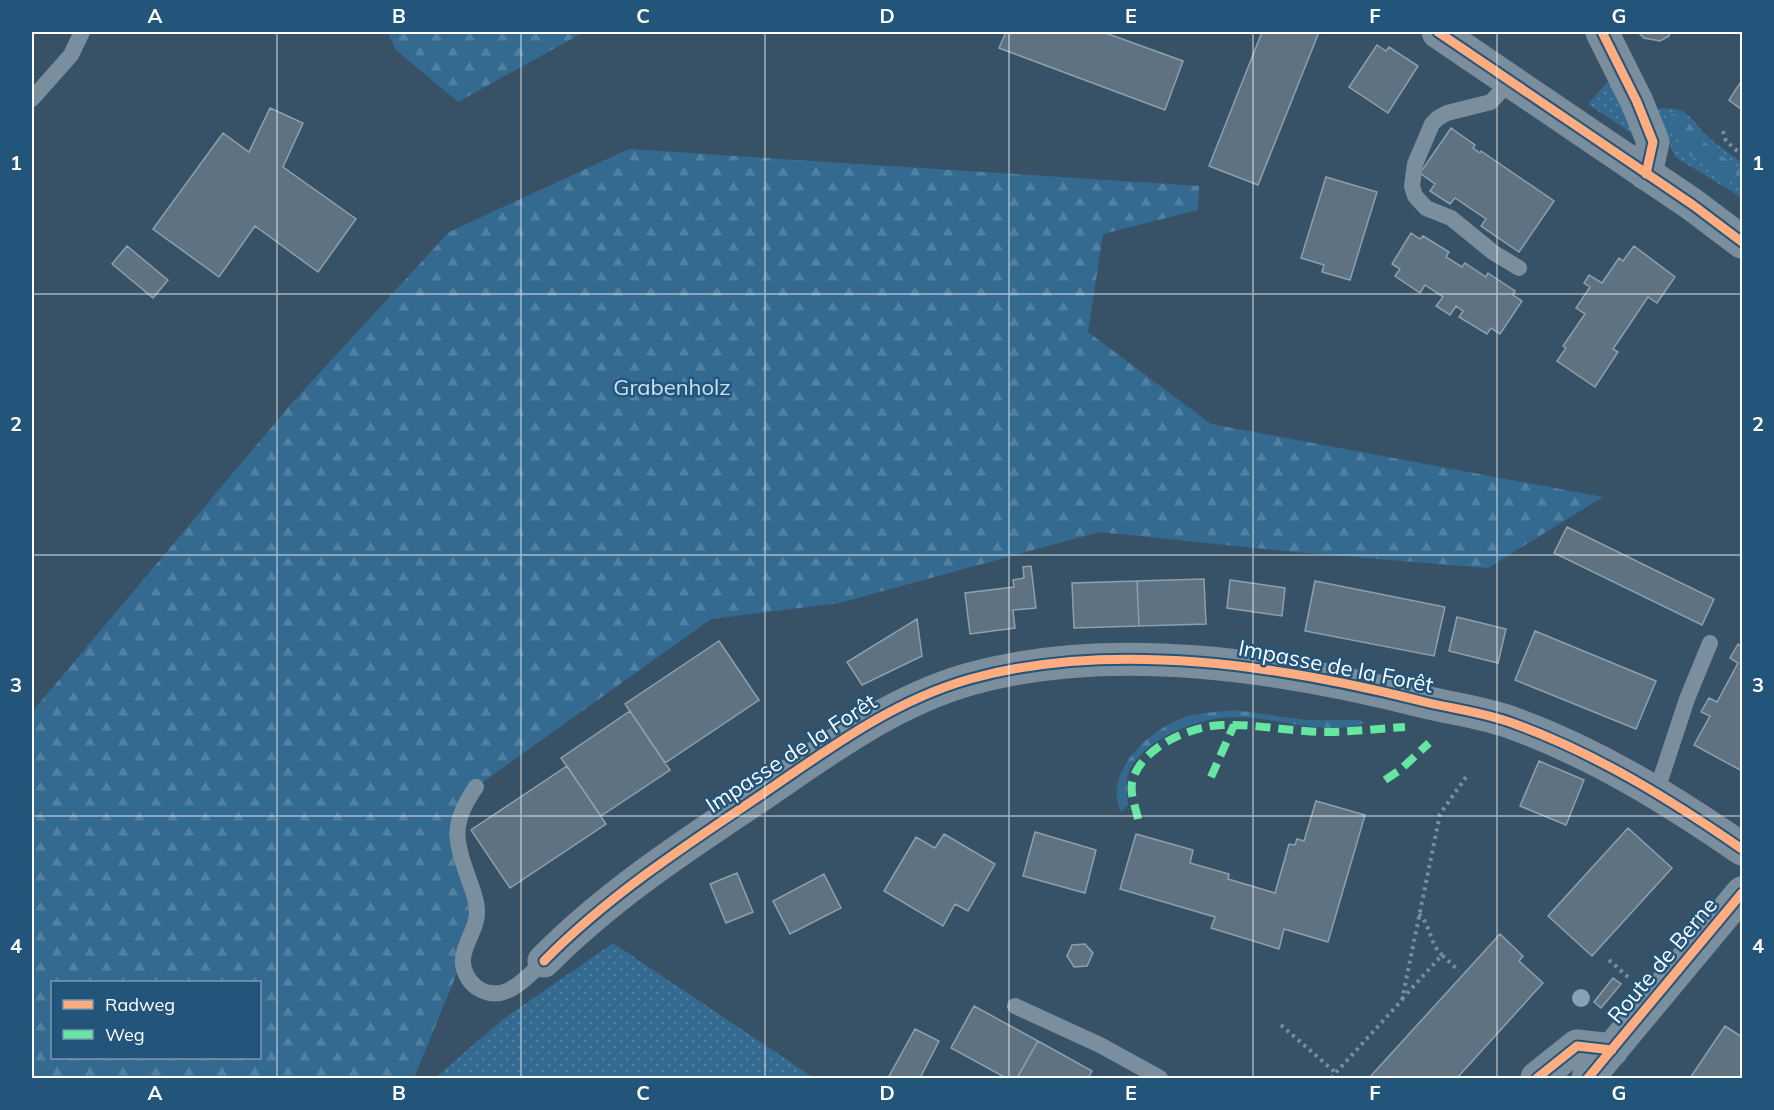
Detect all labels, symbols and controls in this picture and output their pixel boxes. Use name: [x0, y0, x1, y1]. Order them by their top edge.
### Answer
text: A: [148, 3, 163, 28]
text: B: [392, 3, 406, 28]
text: C: [636, 3, 650, 28]
text: D: [879, 3, 895, 28]
text: E: [1125, 3, 1137, 28]
text: F: [1369, 3, 1381, 28]
text: G: [1612, 3, 1626, 28]
text: 1: [10, 150, 22, 175]
text: 1: [1752, 150, 1764, 175]
park label: Grabenholz: [613, 373, 731, 401]
text: 2: [10, 411, 22, 436]
text: 2: [1752, 411, 1764, 436]
street label: Impasse de la Forêt: [1236, 633, 1436, 699]
text: 3: [10, 672, 22, 697]
text: 3: [1752, 672, 1764, 697]
street label: Impasse de la Forêt: [700, 687, 882, 819]
street label: Route de Berne: [1601, 891, 1723, 1029]
text: 4: [10, 933, 22, 958]
text: 4: [1752, 933, 1764, 958]
legend: [51, 981, 261, 1059]
text: Radweg: [105, 993, 175, 1016]
text: Weg: [105, 1023, 145, 1046]
text: A: [148, 1080, 163, 1105]
text: B: [392, 1080, 406, 1105]
text: C: [636, 1080, 650, 1105]
text: D: [879, 1080, 895, 1105]
text: E: [1125, 1080, 1137, 1105]
text: F: [1369, 1080, 1381, 1105]
text: G: [1612, 1080, 1626, 1105]

